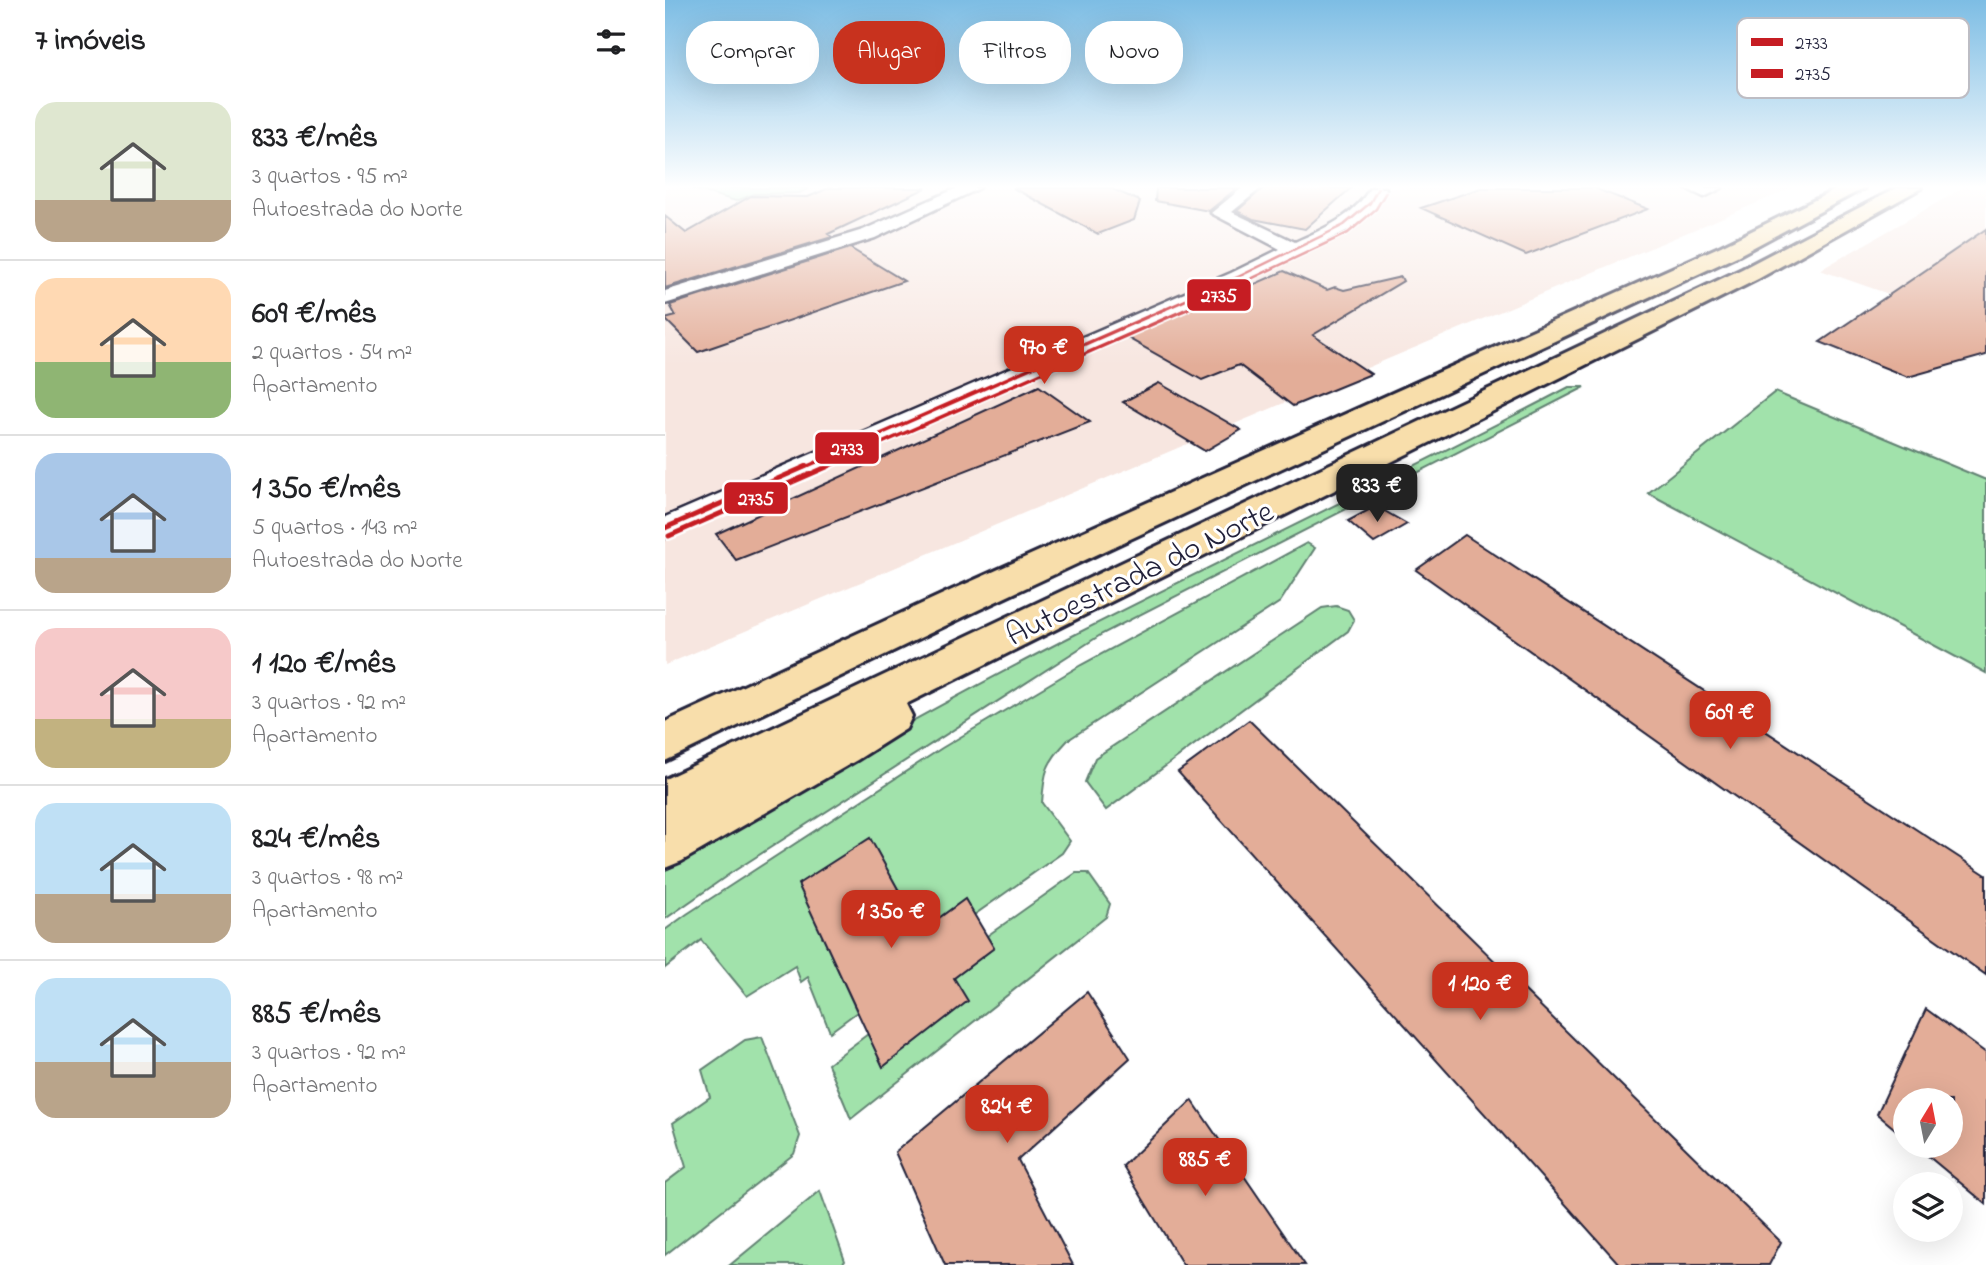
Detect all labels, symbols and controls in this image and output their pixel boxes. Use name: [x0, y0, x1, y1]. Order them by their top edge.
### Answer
legend: [1737, 18, 1969, 98]
text: 7 imóveis: [35, 20, 146, 64]
chip: Comprar: [686, 21, 819, 84]
chip: Alugar: [833, 21, 945, 84]
chip: Filtros: [959, 21, 1071, 84]
chip: Novo: [1085, 21, 1183, 84]
icon: filters: [592, 23, 630, 61]
text: 2733: [1795, 31, 1828, 58]
text: 2735: [1795, 62, 1831, 89]
text: 833 €/mês: [252, 117, 378, 161]
icon: home: [91, 130, 175, 214]
text: 3 quartos · 95 m²: [252, 161, 408, 194]
text: Autoestrada do Norte: [252, 194, 463, 227]
line badge: 2735: [1186, 278, 1252, 312]
text: 2735: [1200, 284, 1237, 311]
text: 609 €/mês: [252, 293, 377, 337]
icon: home: [91, 306, 175, 390]
pin: 970 €: [995, 326, 1093, 386]
text: 970 €: [1020, 332, 1068, 365]
text: 2 quartos · 54 m²: [252, 337, 412, 370]
text: Apartamento: [252, 370, 378, 403]
line badge: 2733: [814, 431, 880, 465]
text: 2733: [830, 437, 864, 464]
pin: 833 €: [1328, 464, 1426, 524]
text: 1 350 €/mês: [252, 468, 401, 512]
text: 833 €: [1352, 470, 1402, 503]
icon: home: [91, 481, 175, 565]
line badge: 2735: [723, 481, 789, 515]
text: 2735: [737, 487, 774, 514]
street label: Autoestrada do Norte: [999, 490, 1283, 660]
text: 5 quartos · 143 m²: [252, 512, 418, 545]
text: Autoestrada do Norte: [252, 545, 463, 578]
text: 1 120 €/mês: [252, 643, 396, 687]
icon: home: [91, 656, 175, 740]
text: 3 quartos · 92 m²: [252, 687, 406, 720]
pin: 609 €: [1681, 692, 1779, 751]
text: 609 €: [1706, 697, 1754, 730]
text: Apartamento: [252, 720, 378, 753]
text: 824 €/mês: [252, 818, 380, 862]
icon: home: [91, 831, 175, 915]
text: 3 quartos · 98 m²: [252, 862, 403, 895]
pin: 1 350 €: [826, 890, 956, 950]
text: Apartamento: [252, 895, 378, 928]
text: 1 350 €: [857, 896, 925, 929]
pin: 1 120 €: [1415, 962, 1545, 1022]
text: 1 120 €: [1448, 968, 1512, 1001]
text: 885 €/mês: [252, 993, 381, 1037]
icon: home: [91, 1006, 175, 1090]
text: 3 quartos · 92 m²: [252, 1037, 406, 1070]
text: Apartamento: [252, 1070, 378, 1103]
pin: 824 €: [958, 1086, 1056, 1145]
north arrow: [1893, 1088, 1963, 1158]
map controls: [1893, 1088, 1963, 1242]
text: 824 €: [981, 1091, 1033, 1124]
pin: 885 €: [1156, 1138, 1254, 1198]
text: 885 €: [1179, 1144, 1231, 1177]
button: layers: [1893, 1172, 1963, 1242]

